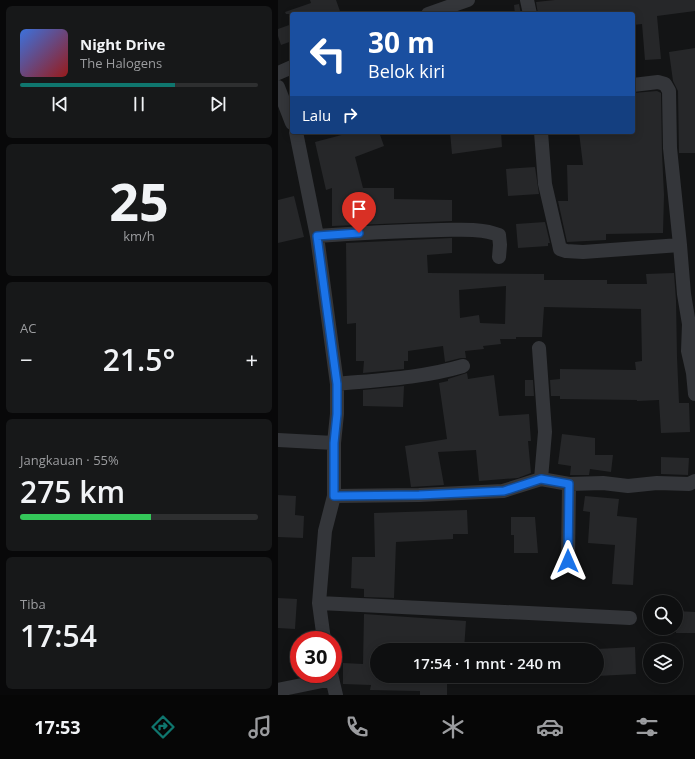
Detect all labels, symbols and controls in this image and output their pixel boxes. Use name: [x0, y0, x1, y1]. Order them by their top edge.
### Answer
text: 30 m: [368, 23, 435, 61]
icon: left: [302, 28, 354, 80]
text: Night Drive: [80, 34, 165, 54]
text: The Halogens: [80, 54, 162, 72]
text: Belok kiri: [368, 59, 445, 83]
icon: previous: [49, 93, 71, 115]
icon: pause: [128, 93, 150, 115]
icon: next: [207, 93, 229, 115]
icon: right: [339, 104, 361, 126]
text: Lalu: [302, 105, 331, 125]
text: 25: [109, 165, 169, 236]
pin: [342, 192, 376, 233]
icon: arrive: [348, 198, 370, 220]
text: km/h: [123, 227, 155, 245]
text: AC: [20, 319, 36, 337]
text: 21.5°: [103, 339, 175, 380]
text: −: [20, 344, 33, 374]
text: +: [245, 344, 258, 374]
text: Jangkauan · 55%: [20, 451, 119, 469]
text: 275 km: [20, 471, 125, 512]
position arrow: [547, 540, 589, 582]
text: Tiba: [20, 595, 46, 613]
map controls: [643, 595, 683, 683]
button: search: [643, 595, 683, 635]
text: 17:54: [20, 615, 97, 656]
speed limit sign: 30: [290, 631, 342, 683]
button: layers: [643, 643, 683, 683]
text: 17:54 · 1 mnt · 240 m: [413, 653, 561, 673]
icon: directions: [149, 713, 177, 741]
icon: music: [246, 713, 274, 741]
icon: phone: [343, 713, 371, 741]
icon: climate: [439, 713, 467, 741]
icon: car: [536, 713, 564, 741]
icon: filters: [633, 713, 661, 741]
text: 17:53: [34, 715, 81, 739]

